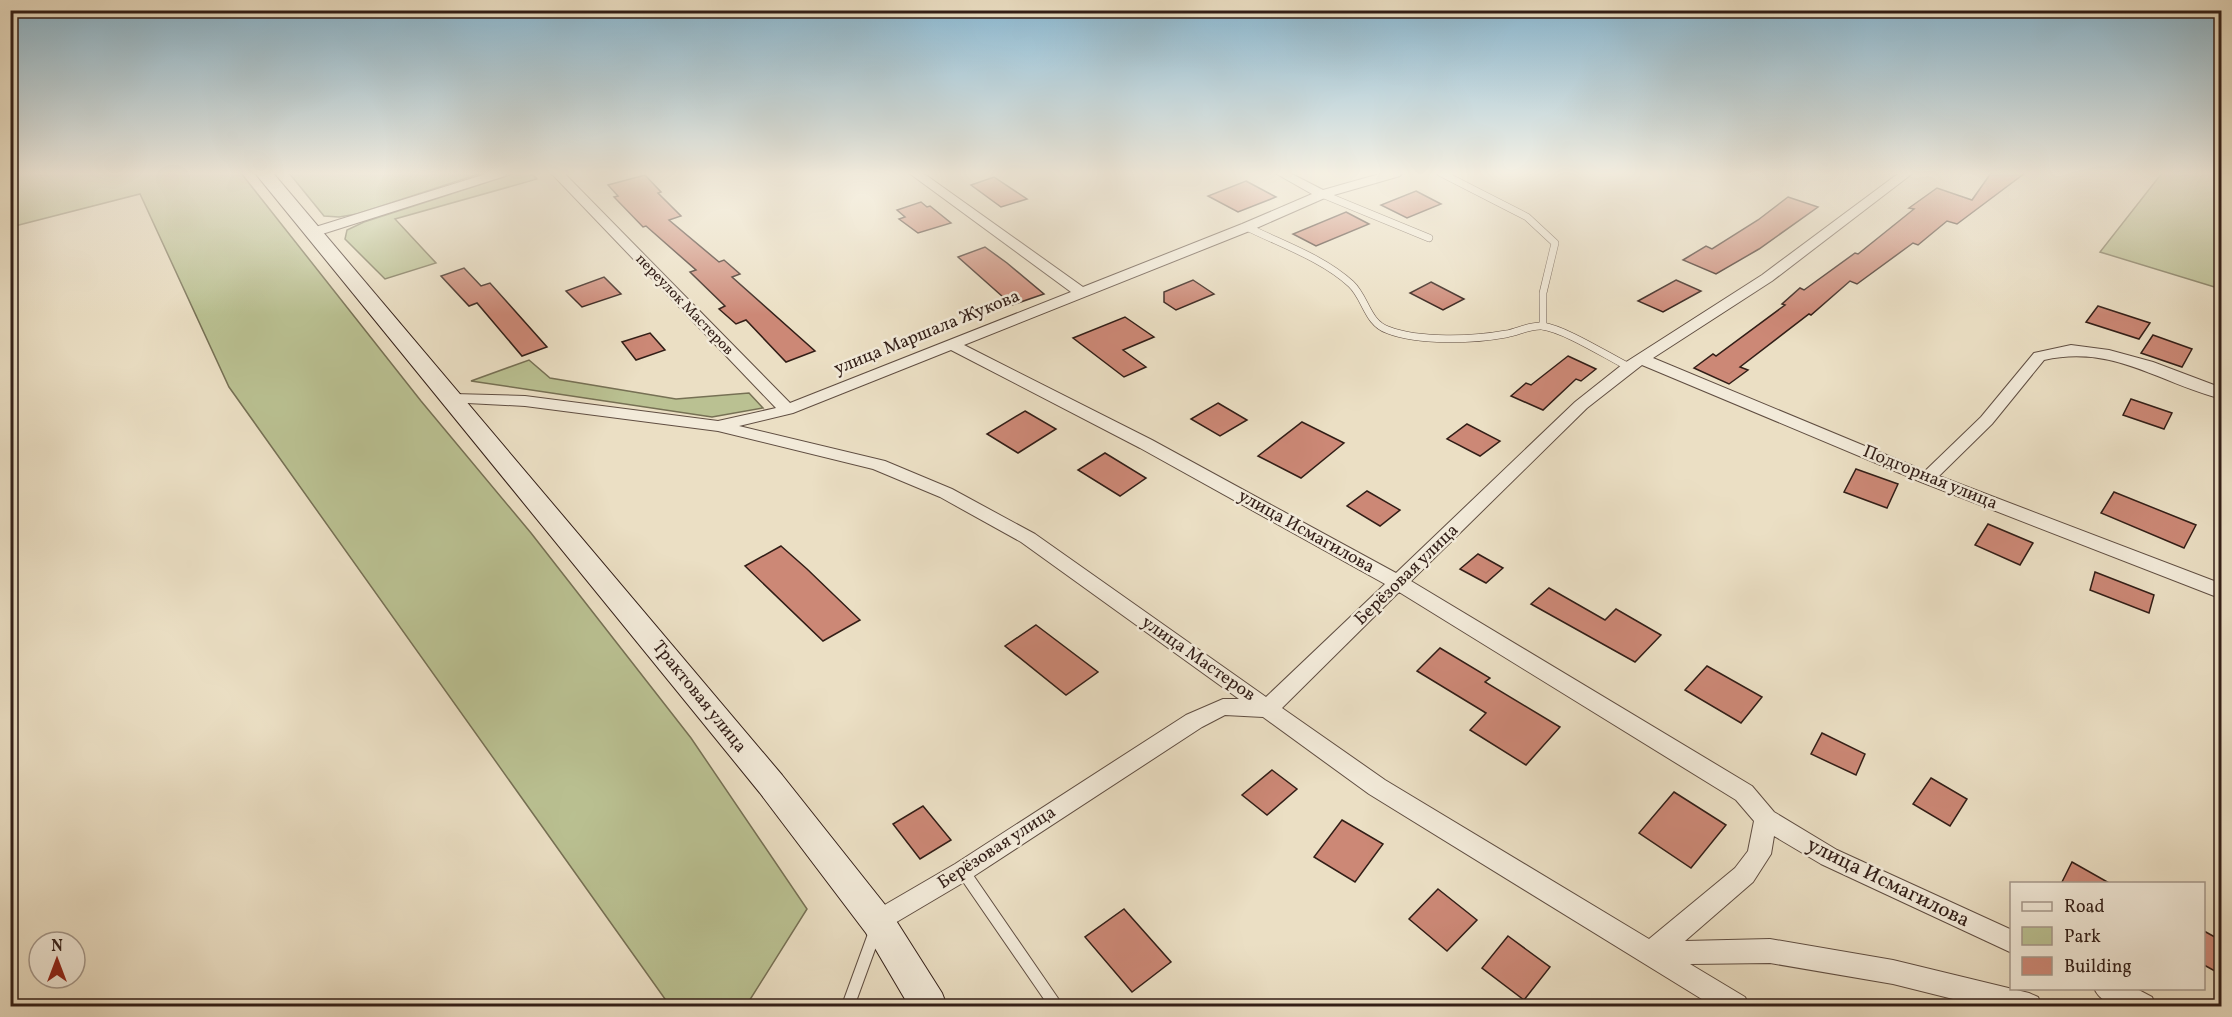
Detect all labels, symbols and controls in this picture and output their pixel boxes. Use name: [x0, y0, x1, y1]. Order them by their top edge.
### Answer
street label: переулок Мастеров: [630, 250, 738, 360]
street label: улица Маршала Жукова: [830, 284, 1024, 382]
street label: Подгорная улица: [1859, 440, 2001, 516]
street label: улица Исмагилова: [1233, 484, 1379, 580]
street label: Берёзовая улица: [1349, 519, 1465, 631]
street label: улица Мастеров: [1136, 610, 1260, 708]
street label: Трактовая улица: [646, 636, 752, 758]
street label: Берёзовая улица: [933, 800, 1061, 896]
street label: улица Исмагилова: [1801, 831, 1975, 935]
legend: [2010, 882, 2205, 990]
text: Road: [2064, 895, 2105, 920]
text: Park: [2064, 925, 2101, 950]
north arrow: [27, 930, 87, 990]
text: N: [51, 936, 63, 958]
text: Building: [2064, 955, 2132, 980]

